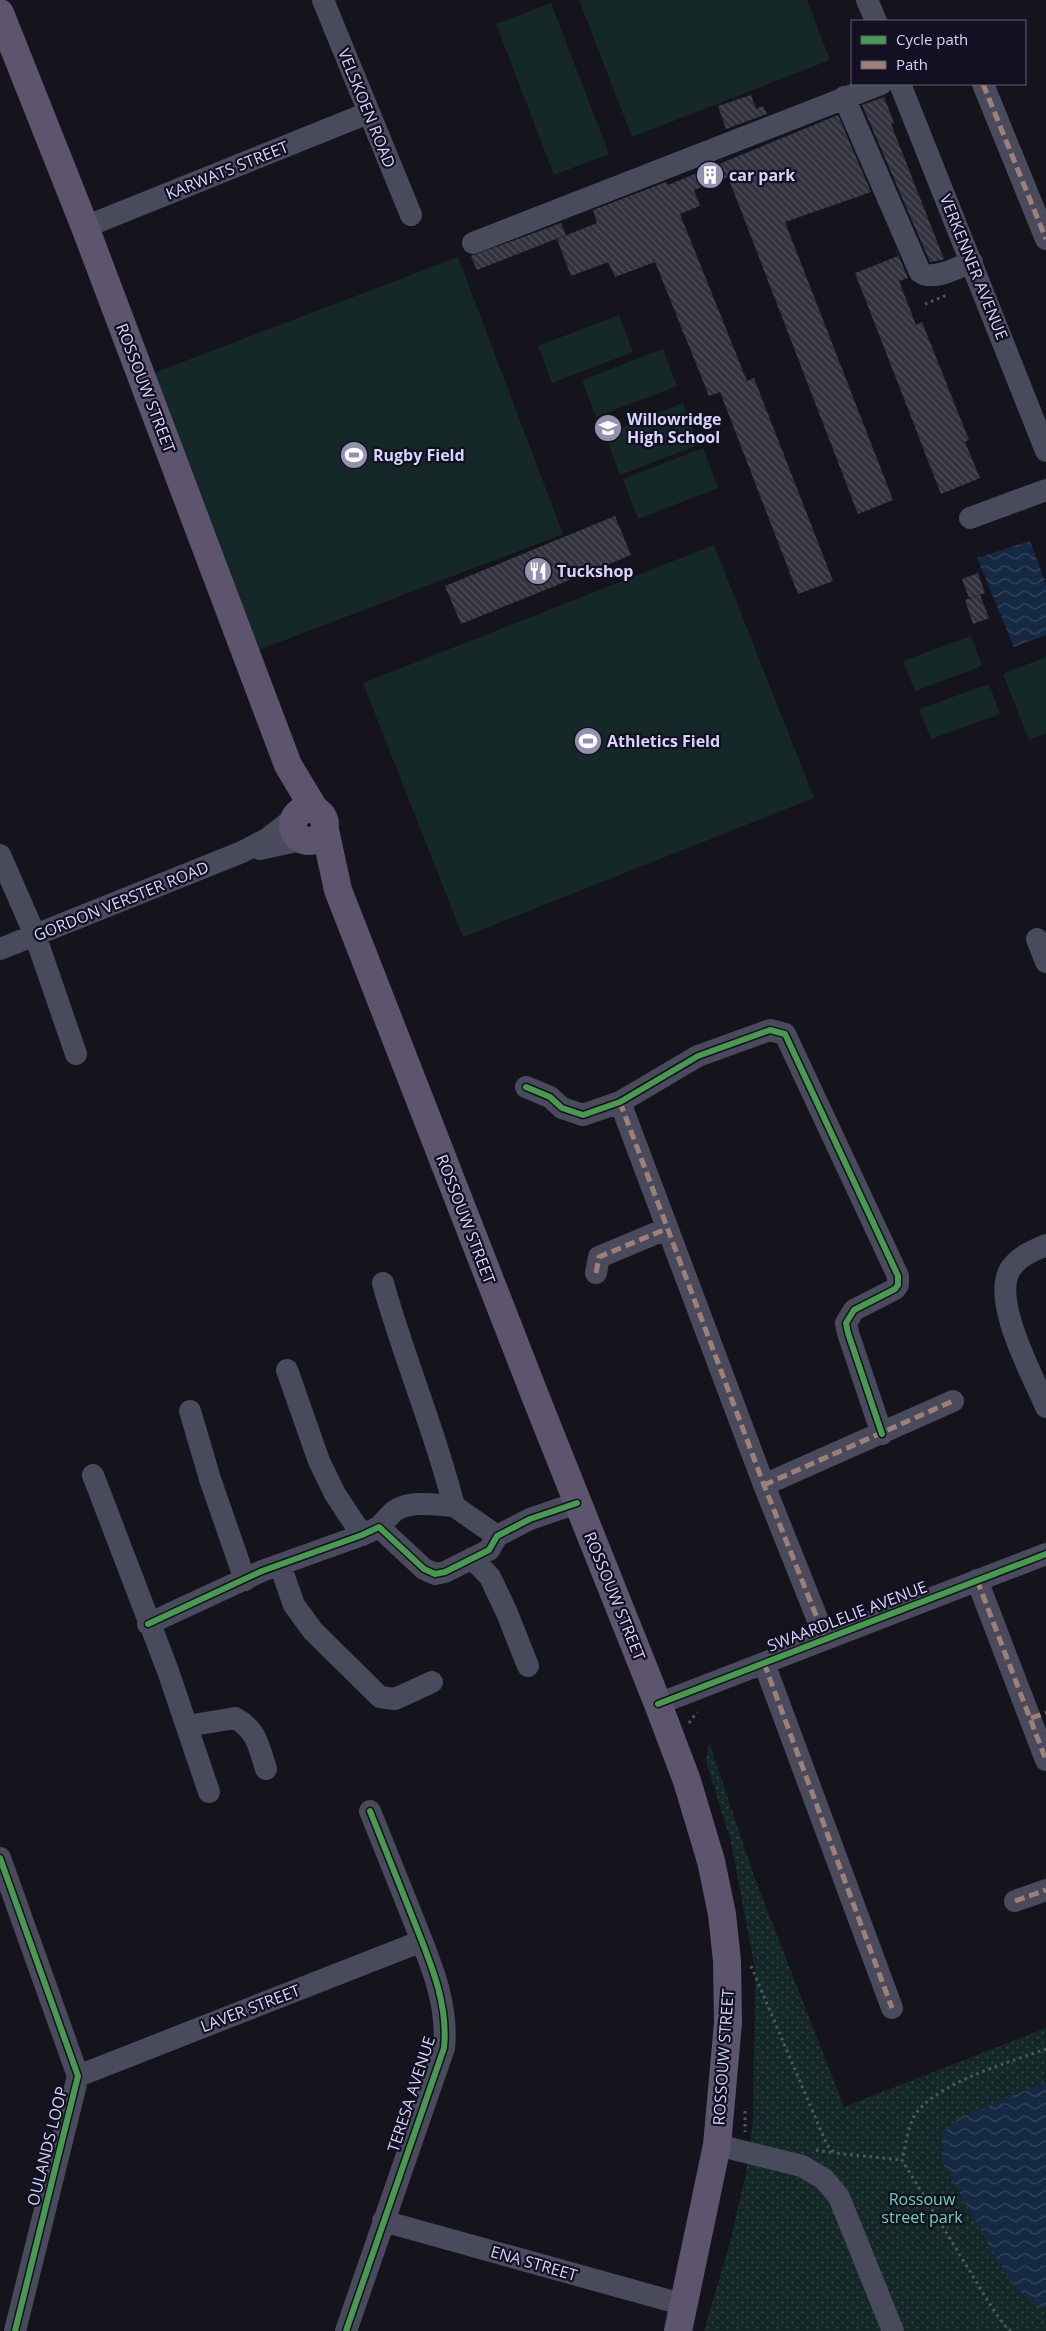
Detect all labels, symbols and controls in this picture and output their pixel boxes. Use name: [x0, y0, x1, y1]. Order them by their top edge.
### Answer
legend: [851, 20, 1026, 85]
text: Cycle path: [896, 29, 968, 49]
street label: VELSKOEN ROAD: [333, 45, 401, 171]
text: Path: [896, 54, 928, 74]
street label: KARWATS STREET: [162, 135, 292, 205]
building icon: car park: [695, 160, 725, 190]
place label: car park: [729, 164, 795, 186]
street label: VERKENNER AVENUE: [935, 191, 1013, 343]
street label: ROSSOUW STREET: [111, 320, 181, 456]
place label: Willowridge High School: [627, 408, 721, 448]
school or university icon: Willowridge High School: [593, 413, 623, 443]
sports icon: Rugby Field: [339, 440, 369, 470]
place label: Rugby Field: [373, 444, 465, 466]
restaurant icon: Tuckshop: [523, 556, 553, 586]
place label: Tuckshop: [557, 560, 633, 582]
sports icon: Athletics Field: [573, 726, 603, 756]
place label: Athletics Field: [607, 730, 720, 752]
street label: GORDON VERSTER ROAD: [30, 856, 212, 946]
street label: ROSSOUW STREET: [431, 1151, 501, 1287]
street label: ROSSOUW STREET: [579, 1528, 651, 1664]
street label: SWAARDLELIE AVENUE: [764, 1575, 930, 1657]
street label: LAVER STREET: [197, 1979, 303, 2037]
street label: ROSSOUW STREET: [707, 1988, 739, 2126]
street label: TERESA AVENUE: [382, 2033, 440, 2155]
street label: OULANDS LOOP: [22, 2084, 72, 2208]
park label: Rossouw street park: [881, 2188, 963, 2228]
street label: ENA STREET: [488, 2240, 580, 2286]

